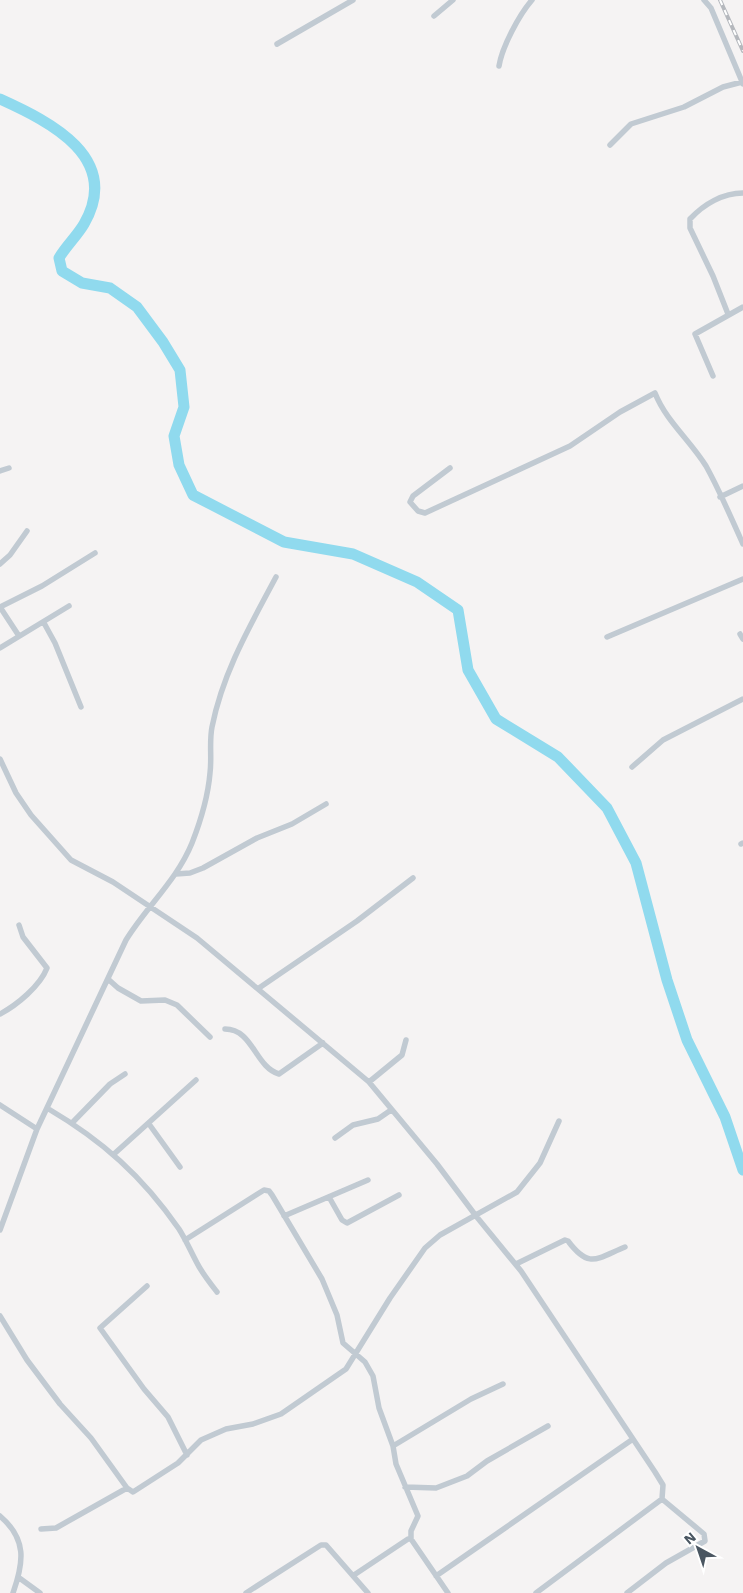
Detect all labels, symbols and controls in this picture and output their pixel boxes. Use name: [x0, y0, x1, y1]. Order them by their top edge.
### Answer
north arrow: [673, 1523, 723, 1573]
text: N: [681, 1529, 699, 1548]

